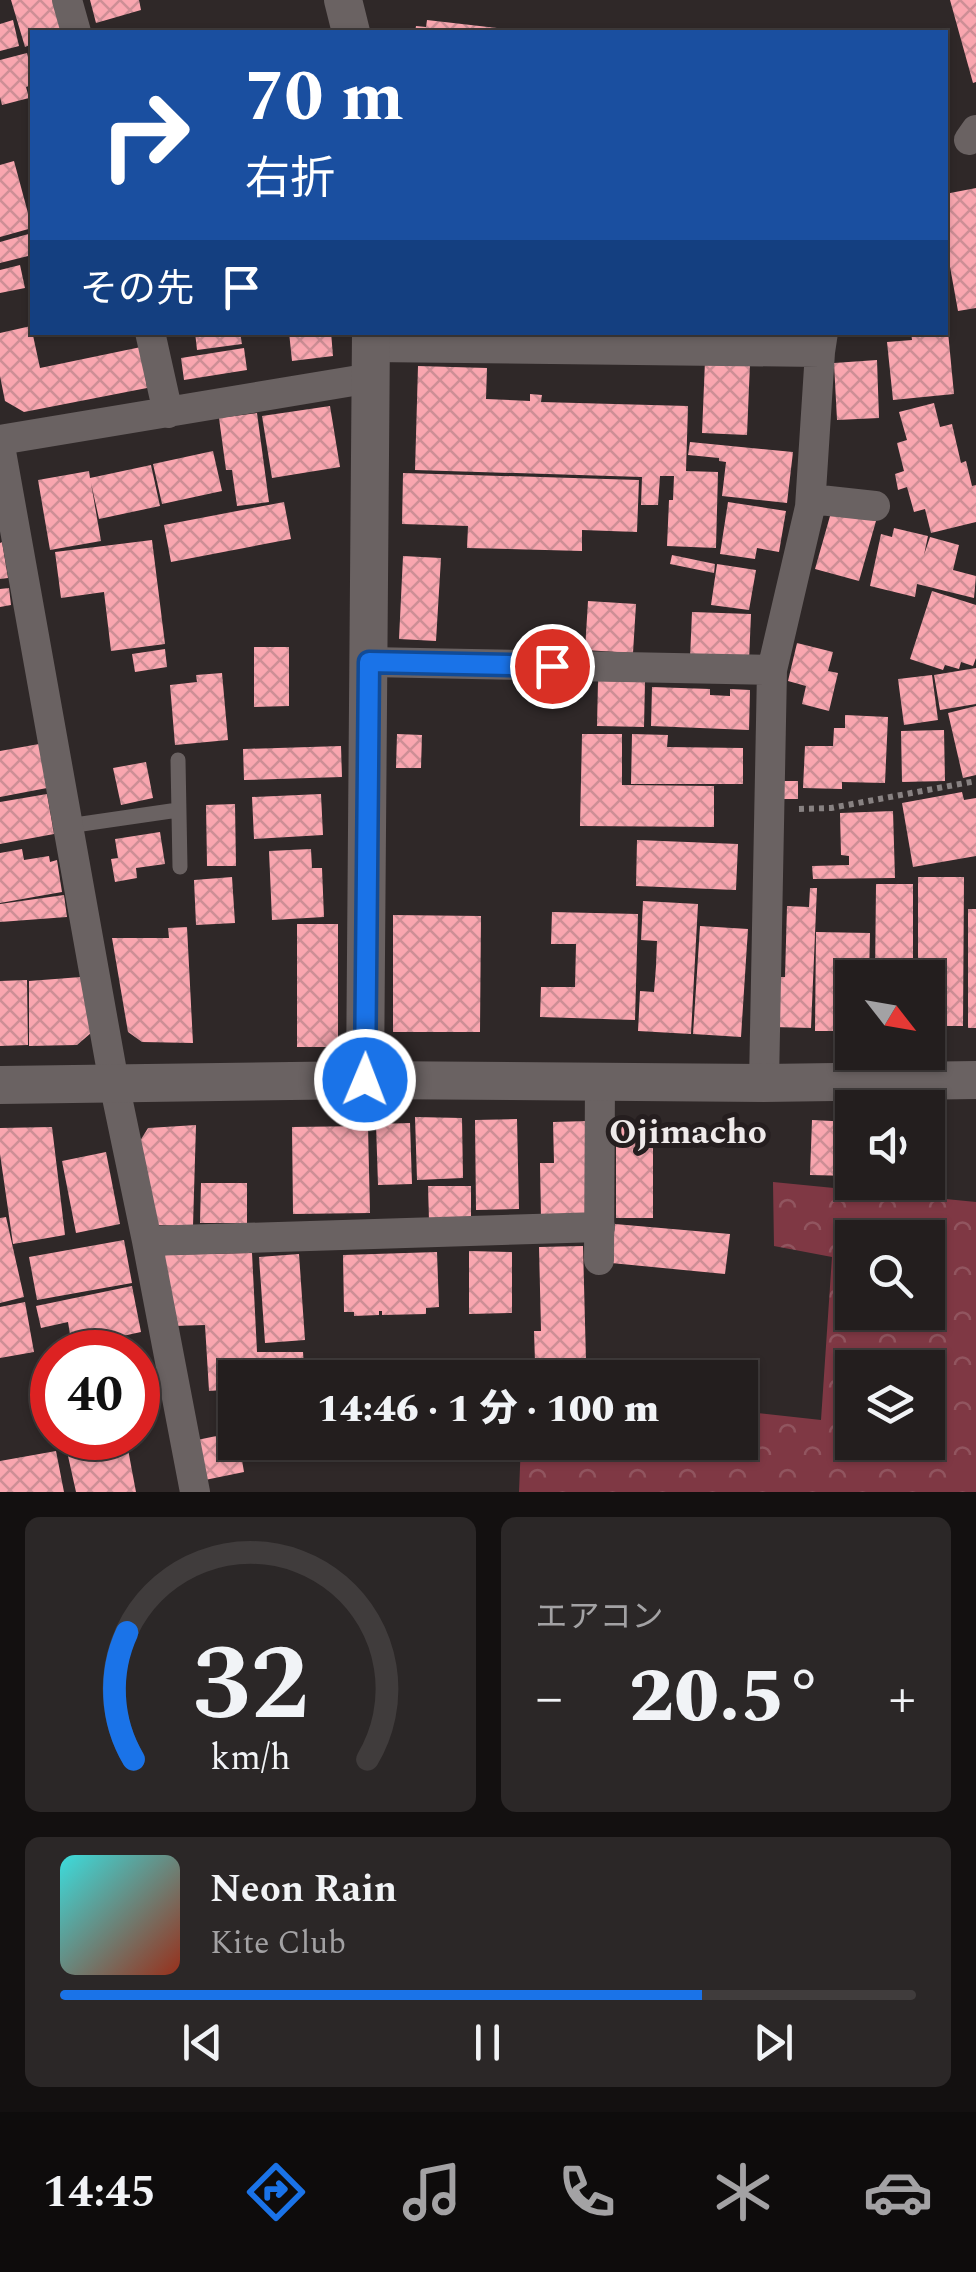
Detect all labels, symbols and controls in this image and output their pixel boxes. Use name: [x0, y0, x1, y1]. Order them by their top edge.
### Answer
text: 70 m: [245, 45, 404, 151]
icon: right: [80, 70, 210, 200]
text: 右折: [245, 145, 335, 214]
icon: arrive: [214, 260, 269, 315]
text: その先: [80, 261, 194, 319]
pin: [510, 624, 595, 709]
icon: arrive: [525, 639, 580, 694]
north arrow: [835, 960, 945, 1070]
map controls: [835, 960, 945, 1460]
position arrow: [313, 1028, 417, 1132]
button: sound: [835, 1090, 945, 1200]
district label: Ojimacho: [609, 1106, 767, 1159]
button: search: [835, 1220, 945, 1330]
speed limit sign: 40: [30, 1330, 160, 1460]
button: layers: [835, 1350, 945, 1460]
text: 14:46 · 1 分 · 100 m: [317, 1381, 659, 1439]
text: エアコン: [536, 1593, 664, 1642]
text: 32: [192, 1607, 309, 1765]
text: 20.5°: [629, 1641, 823, 1755]
text: −: [536, 1657, 563, 1740]
text: +: [888, 1657, 916, 1740]
text: km/h: [210, 1731, 290, 1786]
text: Neon Rain: [210, 1861, 397, 1919]
text: Kite Club: [210, 1919, 346, 1968]
icon: previous: [175, 2015, 230, 2070]
icon: pause: [460, 2015, 515, 2070]
icon: next: [746, 2015, 801, 2070]
icon: directions: [241, 2157, 311, 2227]
icon: music: [397, 2157, 467, 2227]
icon: phone: [552, 2157, 622, 2227]
icon: climate: [708, 2157, 778, 2227]
icon: car: [863, 2157, 933, 2227]
text: 14:45: [43, 2158, 156, 2227]

